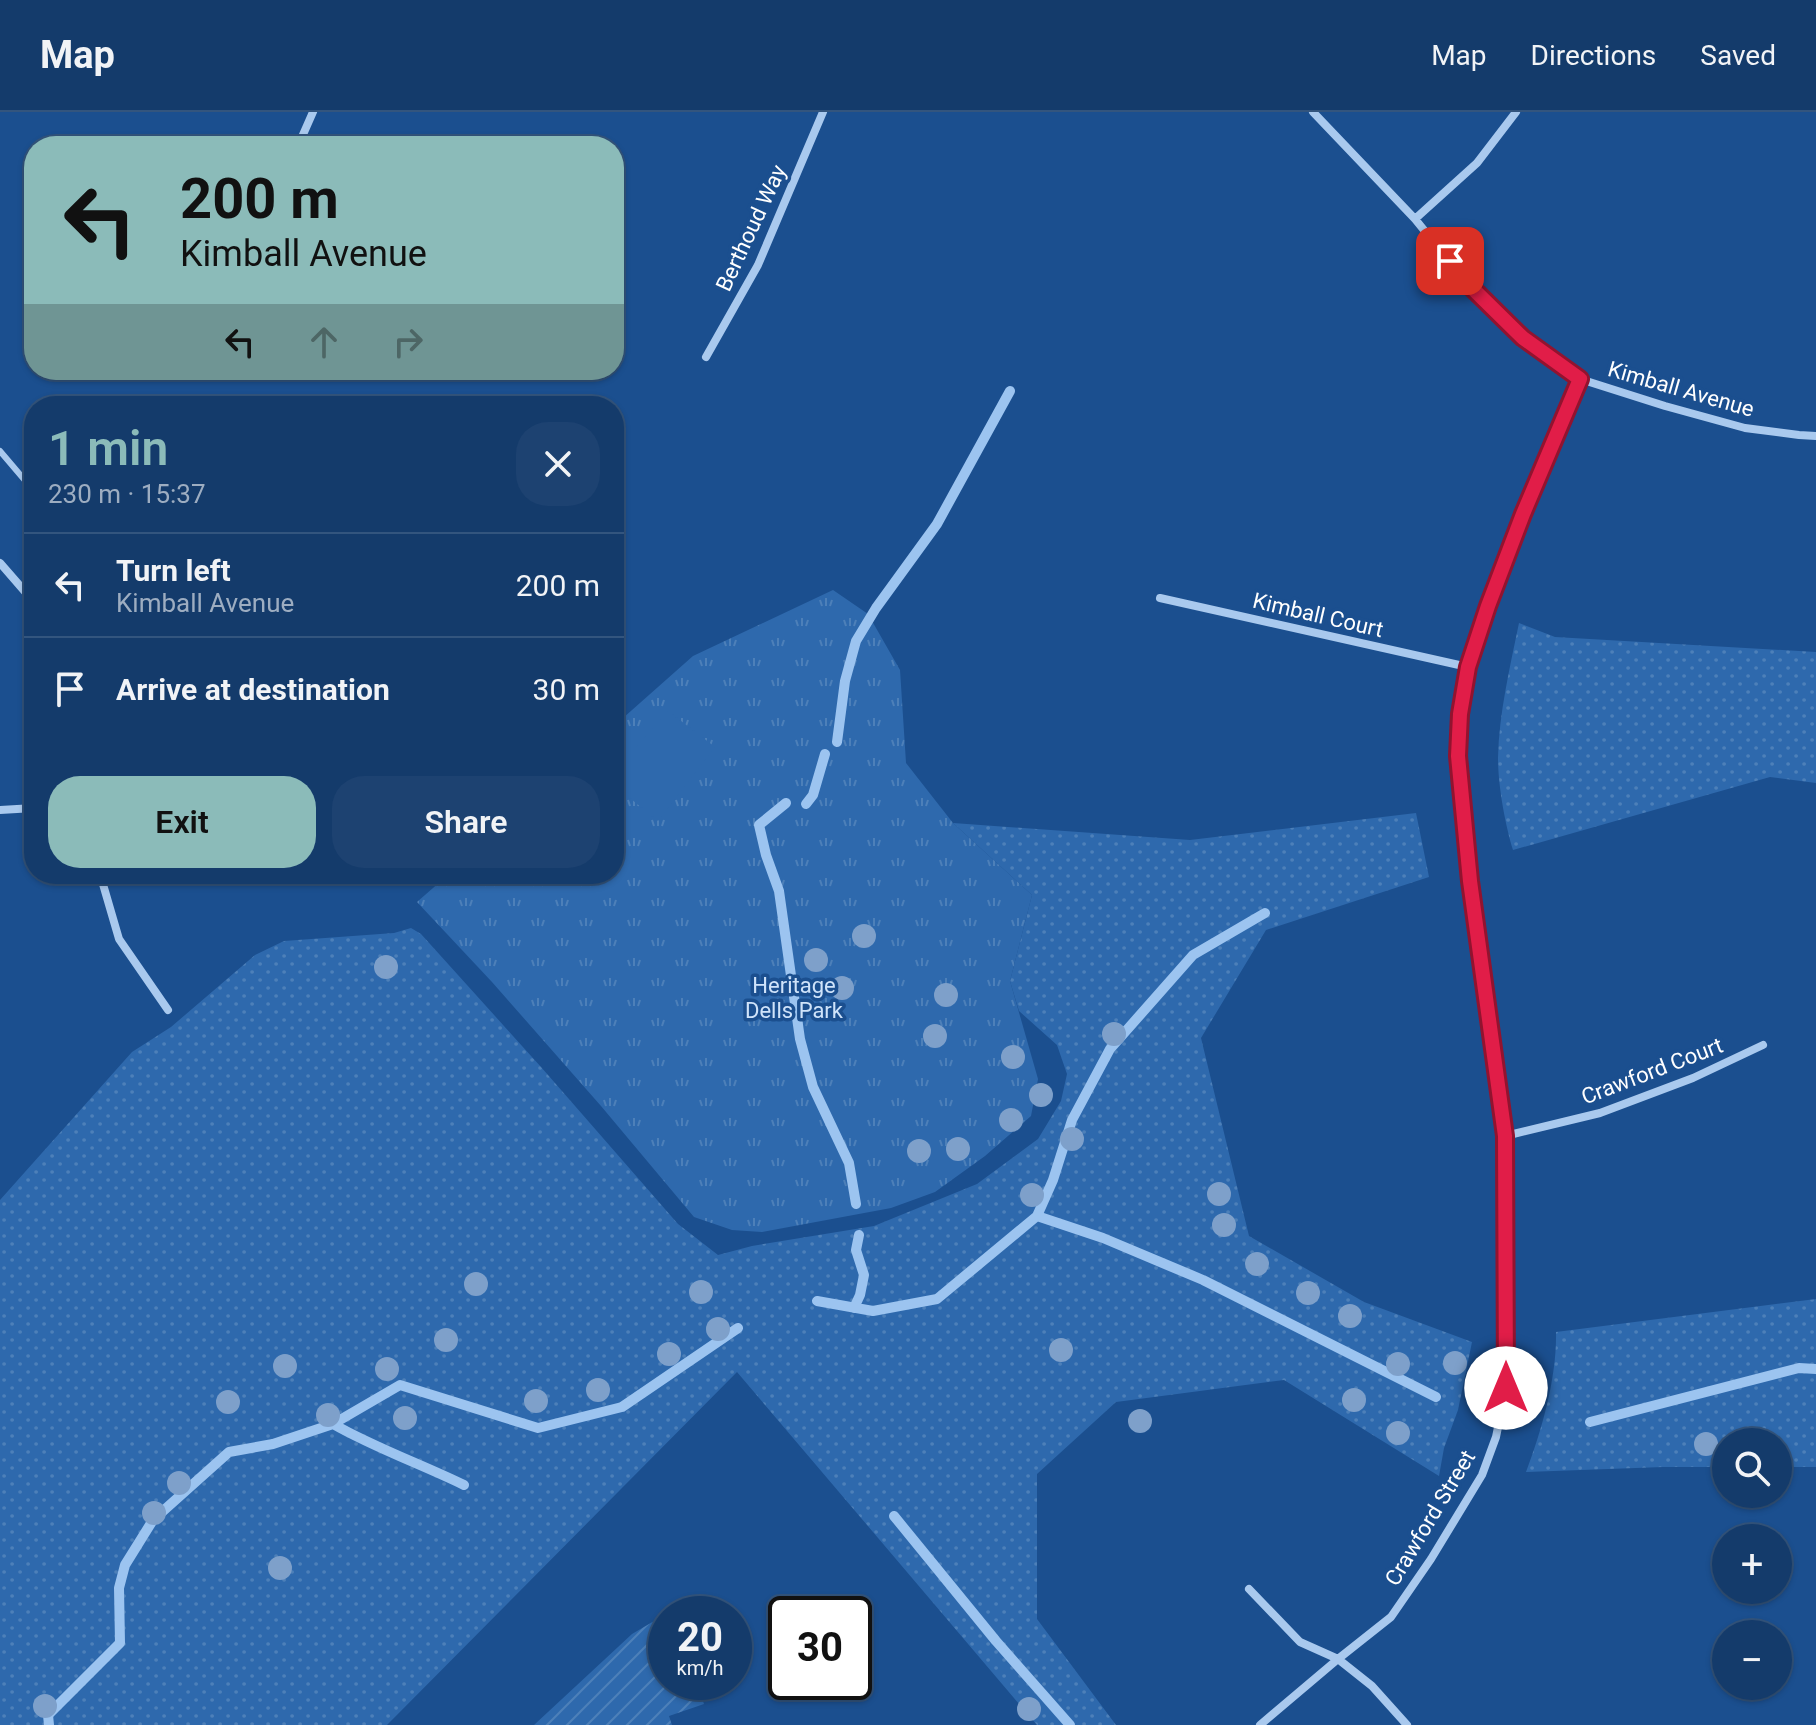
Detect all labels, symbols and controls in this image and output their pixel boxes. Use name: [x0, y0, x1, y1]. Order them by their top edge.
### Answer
text: Map: [40, 33, 115, 77]
text: Map: [1431, 39, 1487, 72]
text: Directions: [1531, 39, 1656, 72]
text: Saved: [1700, 39, 1776, 72]
street label: Berthoud Way: [711, 160, 791, 295]
text: 200 m: [180, 166, 339, 232]
icon: left: [48, 168, 152, 272]
pin: [1416, 227, 1484, 295]
text: Kimball Avenue: [180, 233, 427, 275]
icon: arrive: [1428, 239, 1472, 283]
icon: left: [218, 320, 262, 364]
icon: ahead: [302, 320, 346, 364]
icon: right: [386, 320, 430, 364]
street label: Kimball Avenue: [1605, 356, 1757, 422]
text: 1 min: [48, 420, 168, 477]
button: close: [516, 422, 600, 506]
text: 230 m · 15:37: [48, 479, 206, 509]
text: Turn left: [116, 553, 231, 588]
icon: left: [48, 563, 92, 607]
text: 200 m: [516, 568, 600, 603]
text: Kimball Avenue: [116, 588, 294, 618]
street label: Kimball Court: [1250, 588, 1386, 642]
icon: arrive: [48, 667, 92, 711]
text: Arrive at destination: [116, 672, 390, 707]
text: 30 m: [533, 672, 600, 707]
button: Exit: [48, 776, 316, 868]
button: Share: [332, 776, 600, 868]
park label: Heritage Dells Park: [745, 973, 844, 1023]
street label: Crawford Court: [1578, 1033, 1726, 1109]
position arrow: [1464, 1346, 1548, 1430]
map controls: [1712, 1428, 1792, 1700]
button: search: [1712, 1428, 1792, 1508]
street label: Crawford Street: [1380, 1446, 1480, 1590]
button: +: [1712, 1524, 1792, 1604]
speed limit sign: 30: [768, 1596, 872, 1700]
text: 20: [677, 1614, 723, 1661]
button: −: [1712, 1620, 1792, 1700]
text: km/h: [677, 1656, 723, 1680]

